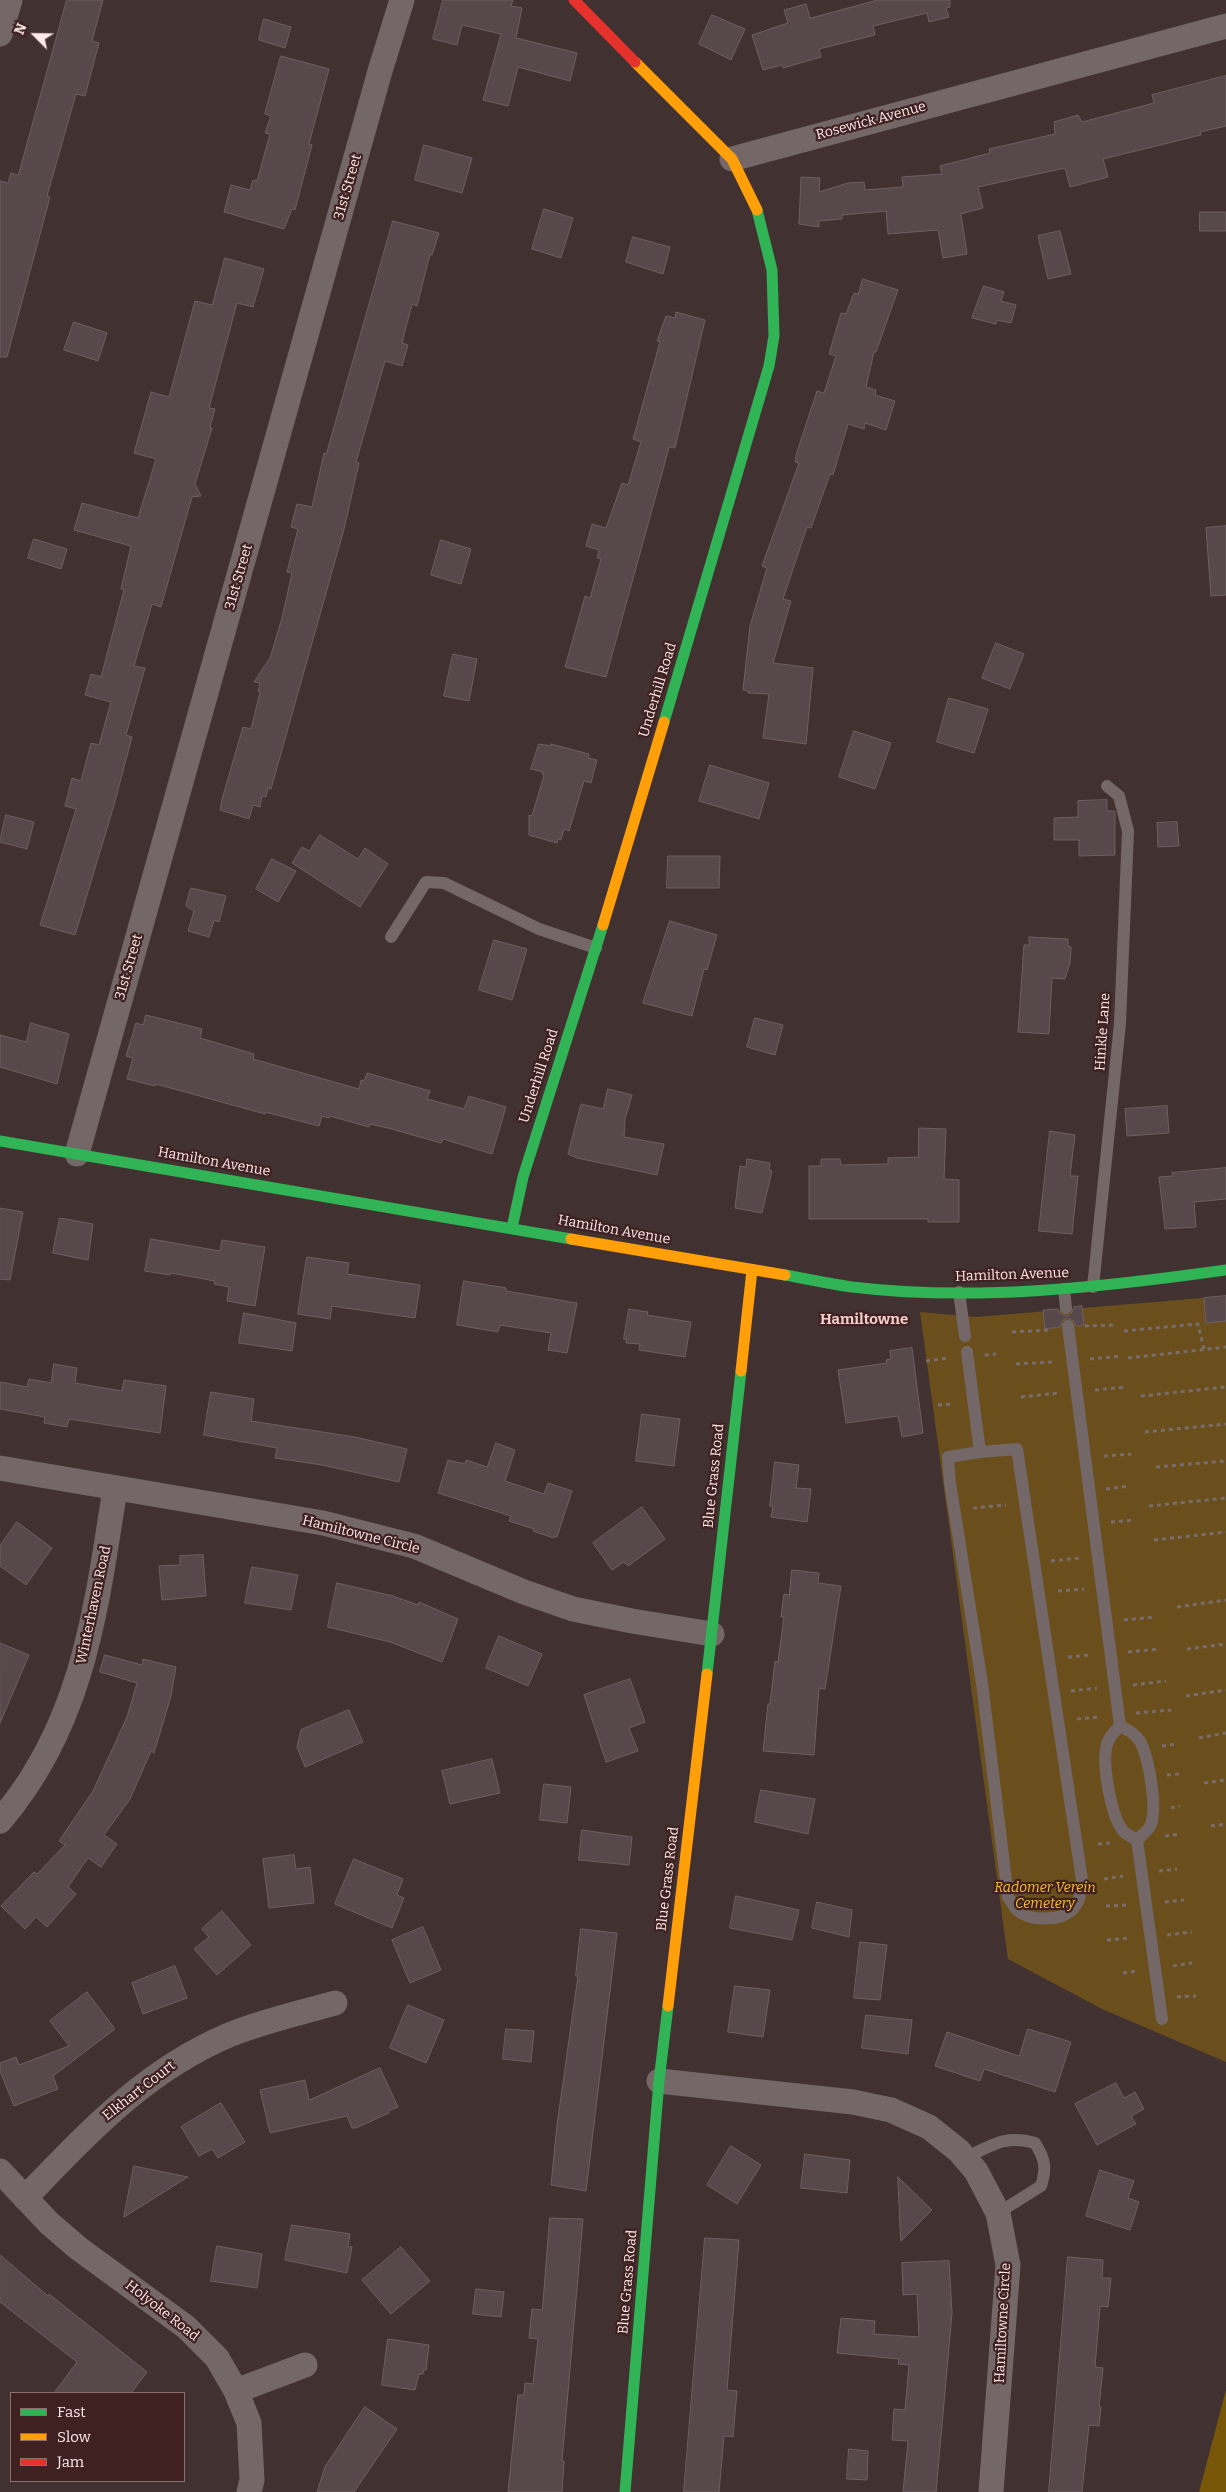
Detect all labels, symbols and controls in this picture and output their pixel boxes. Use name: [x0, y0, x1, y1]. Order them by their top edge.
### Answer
north arrow: [10, 10, 60, 60]
text: N: [11, 21, 31, 37]
street label: Rosewick Avenue: [814, 98, 928, 144]
street label: 31st Street: [331, 152, 365, 222]
street label: 31st Street: [222, 542, 256, 612]
street label: Underhill Road: [636, 641, 680, 739]
street label: 31st Street: [112, 932, 146, 1002]
street label: Hinkle Lane: [1092, 992, 1114, 1072]
street label: Underhill Road: [516, 1027, 562, 1125]
street label: Hamilton Avenue: [156, 1144, 272, 1180]
street label: Hamilton Avenue: [556, 1212, 672, 1248]
street label: Hamilton Avenue: [955, 1265, 1069, 1285]
district label: Hamiltowne: [820, 1311, 908, 1329]
street label: Blue Grass Road: [700, 1423, 728, 1529]
street label: Hamiltowne Circle: [301, 1512, 421, 1558]
street label: Winterhaven Road: [73, 1544, 115, 1666]
street label: Blue Grass Road: [653, 1826, 683, 1932]
park label: Radomer Verein Cemetery: [994, 1880, 1096, 1912]
street label: Elkhart Court: [99, 2057, 179, 2125]
street label: Blue Grass Road: [615, 2229, 641, 2335]
street label: Hamiltowne Circle: [991, 2262, 1015, 2384]
street label: Holyoke Road: [122, 2277, 202, 2345]
legend: [10, 2392, 185, 2482]
text: Fast: [57, 2403, 86, 2421]
text: Slow: [57, 2428, 91, 2446]
text: Jam: [57, 2453, 84, 2471]

